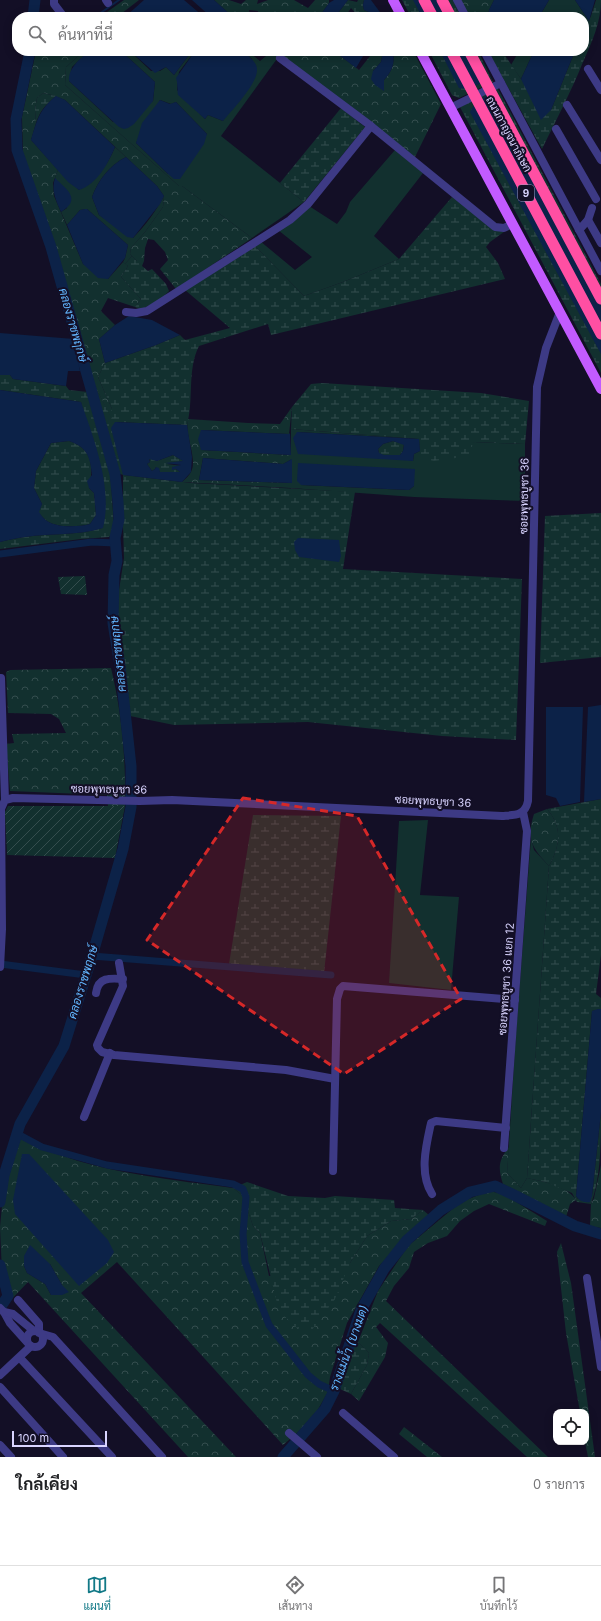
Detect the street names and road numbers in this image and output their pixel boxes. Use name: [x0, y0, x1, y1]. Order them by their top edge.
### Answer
street label: ถนนกาญจนาภิเษก: [483, 94, 535, 174]
road number: 9: [518, 185, 534, 201]
street label: ซอยพุทธบูชา 36: [516, 457, 534, 534]
street label: ซอยพุทธบูชา 36: [71, 781, 148, 799]
street label: ซอยพุทธบูชา 36: [394, 792, 472, 812]
street label: ซอยพุทธบูชา 36 แยก 12: [495, 922, 519, 1036]

